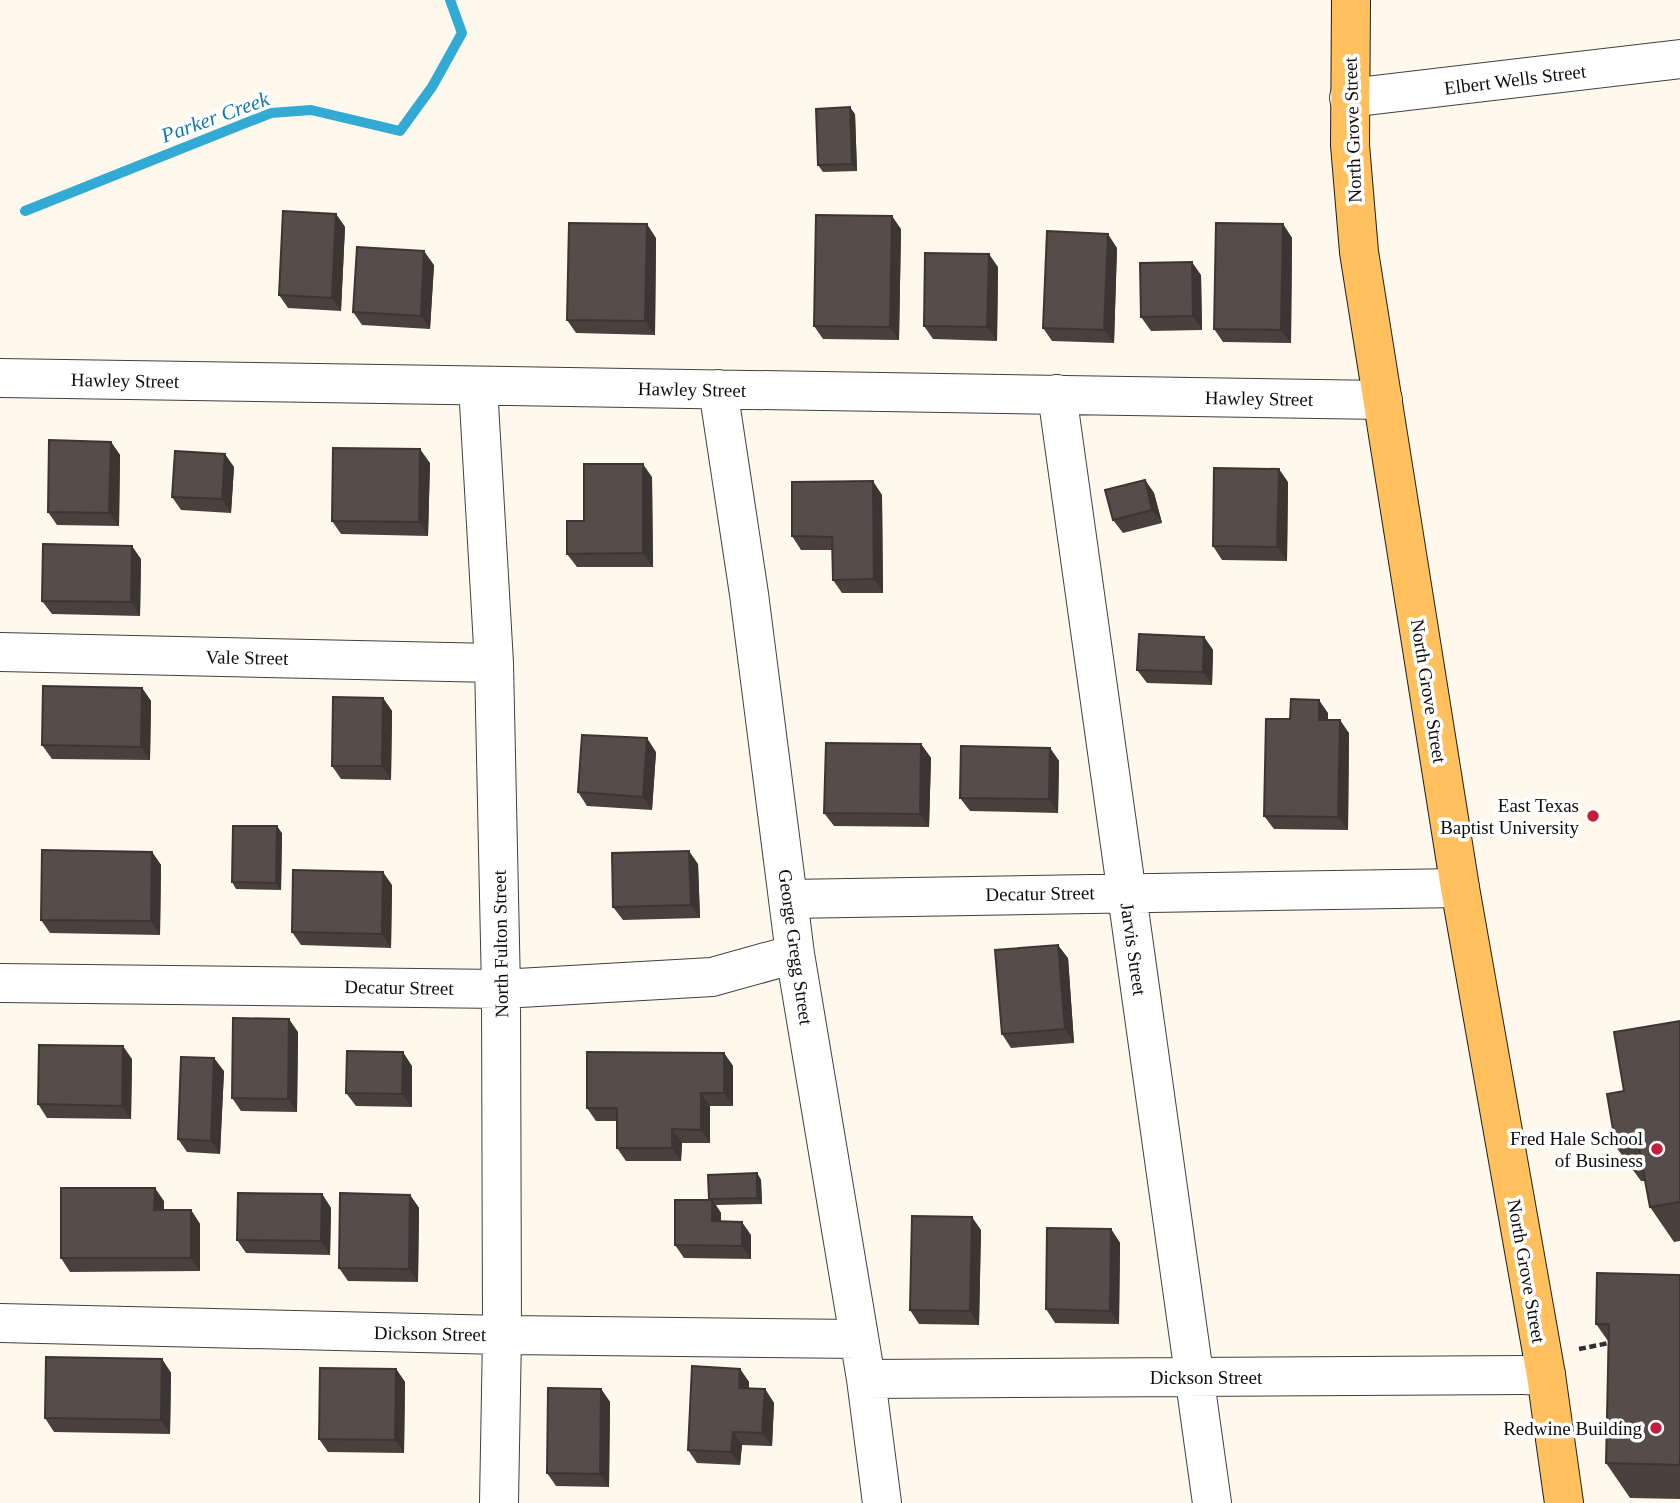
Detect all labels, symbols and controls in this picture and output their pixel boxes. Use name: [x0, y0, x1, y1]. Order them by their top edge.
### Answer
street label: North Grove Street: [1339, 56, 1366, 203]
street label: Elbert Wells Street: [1443, 60, 1588, 99]
water label: Parker Creek: [157, 86, 273, 148]
street label: Hawley Street: [71, 369, 180, 392]
street label: Hawley Street: [638, 378, 747, 401]
street label: Hawley Street: [1205, 387, 1314, 410]
street label: North Grove Street: [1407, 618, 1450, 765]
street label: Vale Street: [205, 646, 289, 669]
place label: East Texas Baptist University: [1440, 795, 1579, 838]
marker: East Texas Baptist University: [1585, 808, 1601, 824]
street label: George Gregg Street: [774, 868, 817, 1027]
street label: North Fulton Street: [489, 869, 512, 1018]
street label: Decatur Street: [985, 882, 1095, 905]
street label: Jarvis Street: [1117, 901, 1151, 997]
street label: Decatur Street: [344, 976, 454, 999]
place label: Fred Hale School of Business: [1510, 1128, 1643, 1171]
marker: Fred Hale School of Business: [1649, 1141, 1665, 1157]
street label: North Grove Street: [1504, 1198, 1550, 1345]
street label: Dickson Street: [374, 1322, 487, 1345]
street label: Dickson Street: [1150, 1367, 1263, 1388]
place label: Redwine Building: [1503, 1418, 1642, 1439]
marker: Redwine Building: [1648, 1420, 1664, 1436]

